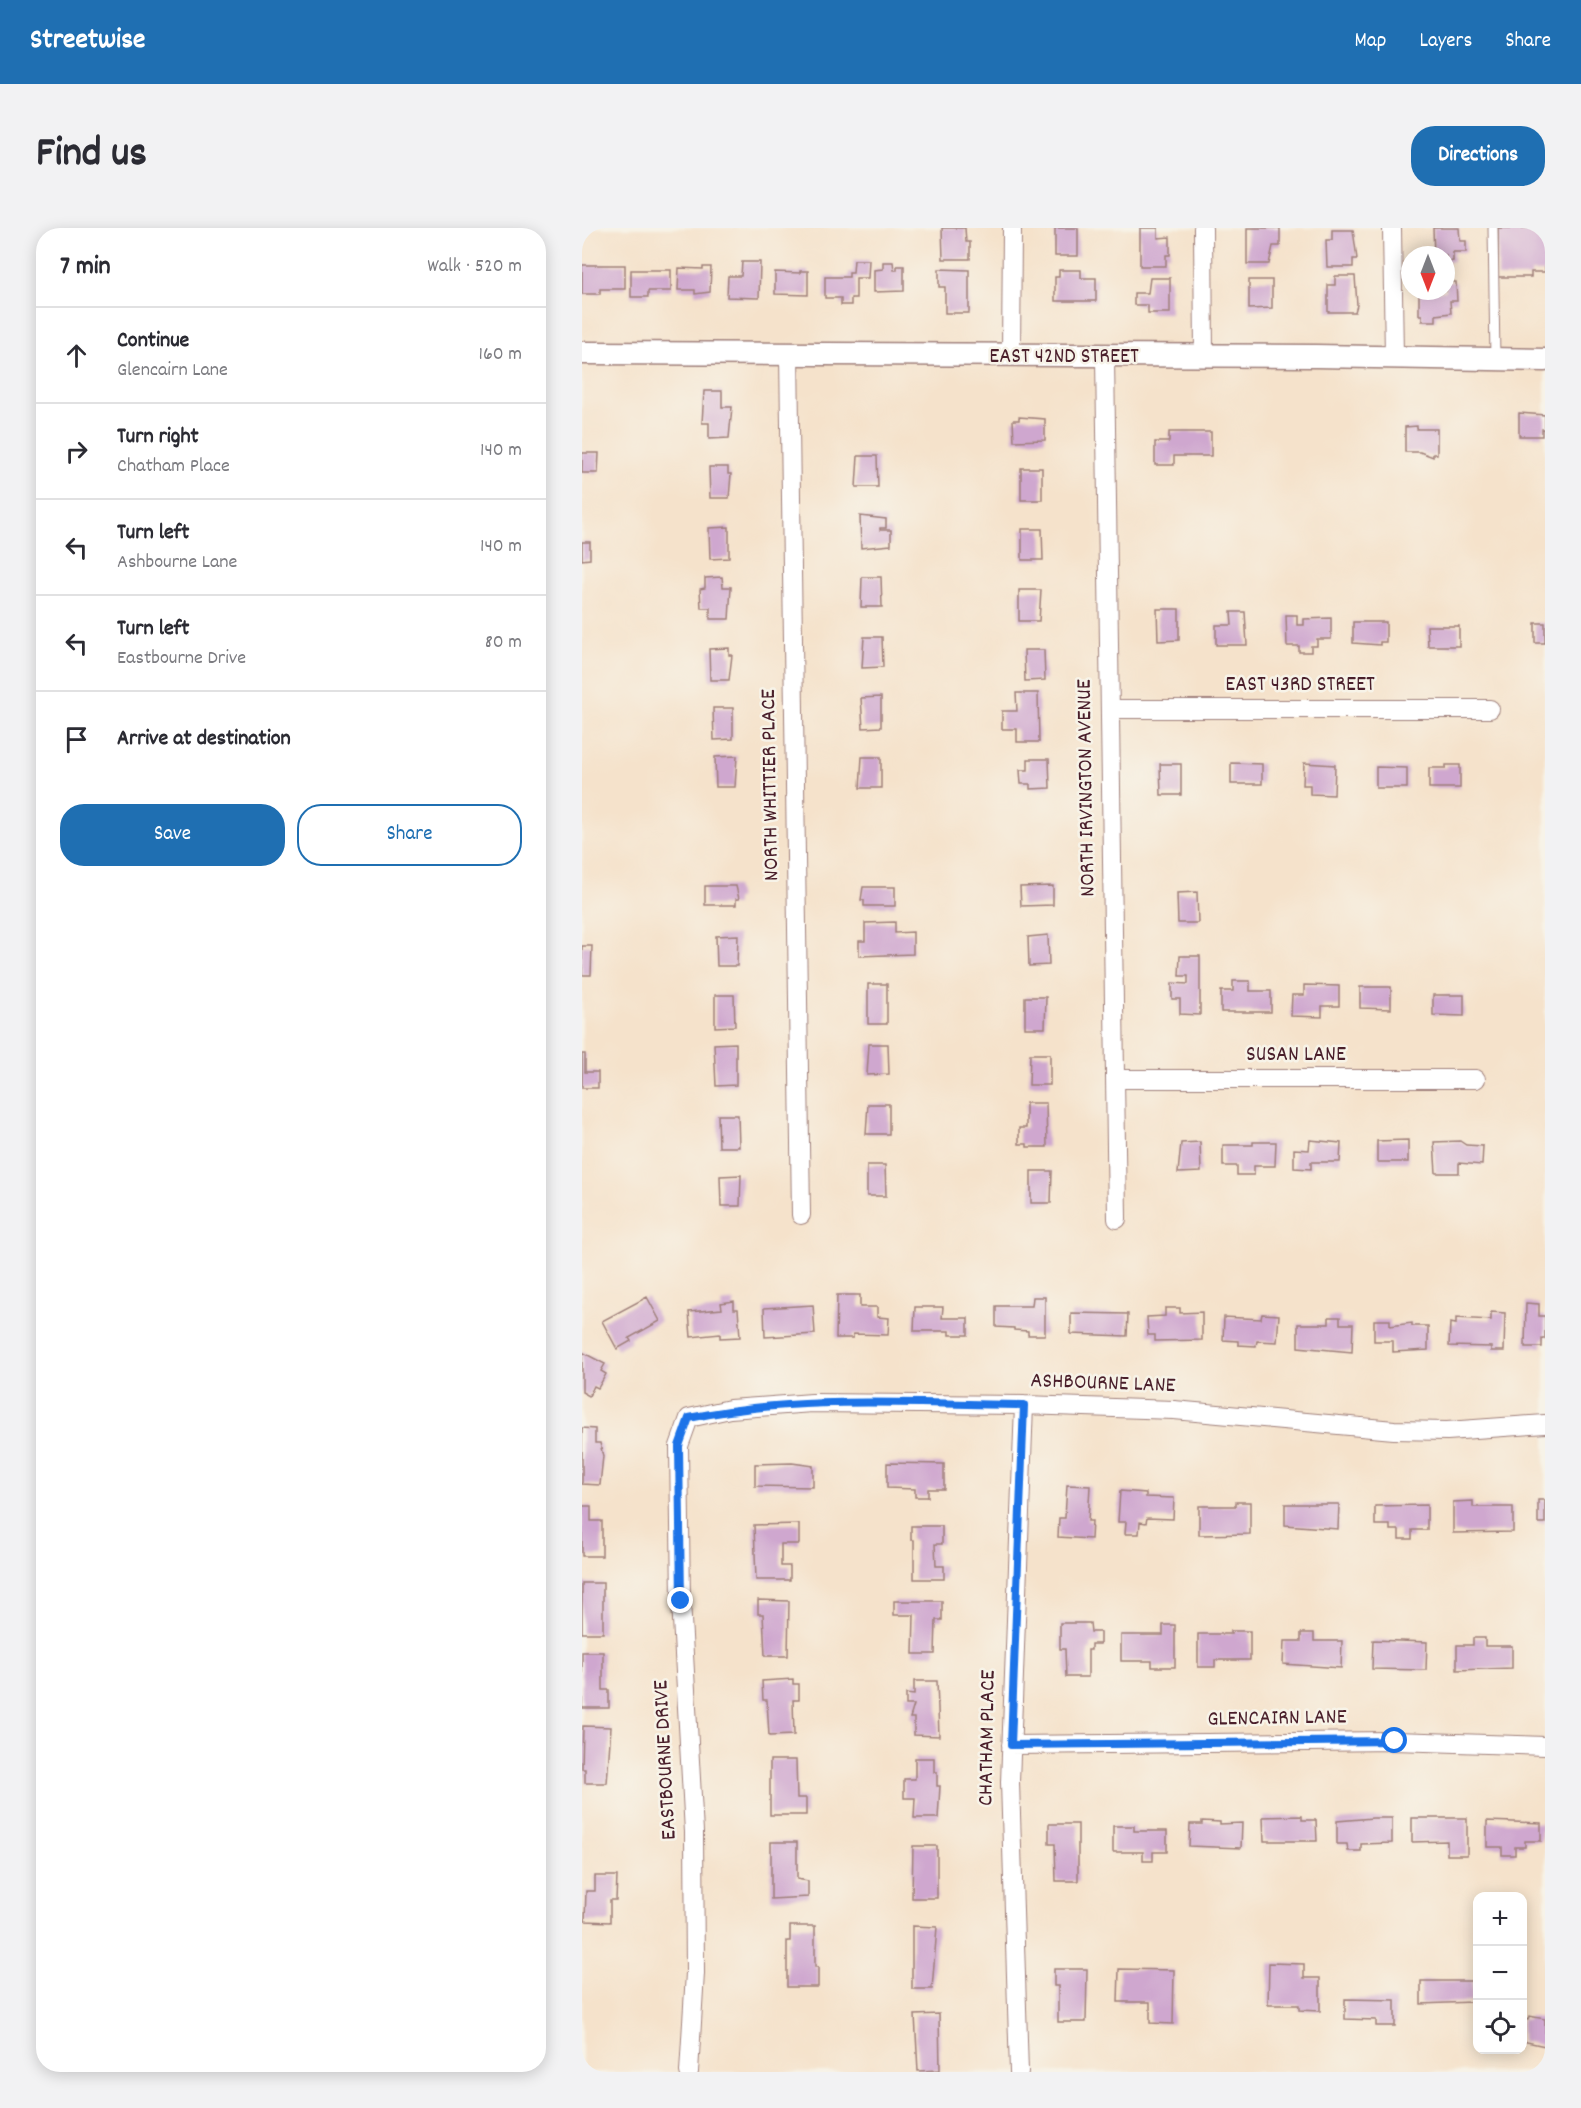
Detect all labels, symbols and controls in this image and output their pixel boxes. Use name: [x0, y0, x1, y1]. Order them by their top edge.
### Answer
text: Streetwise: [30, 22, 145, 62]
text: Map: [1355, 27, 1386, 57]
text: Layers: [1419, 27, 1472, 57]
text: Share: [1505, 27, 1551, 57]
text: Find us: [36, 126, 147, 186]
button: Directions: [1411, 126, 1545, 186]
north arrow: [1401, 246, 1455, 300]
text: 7 min: [60, 249, 111, 286]
text: Walk · 520 m: [427, 253, 522, 281]
text: Continue: [117, 326, 189, 357]
icon: ahead: [60, 339, 93, 372]
text: 160 m: [479, 341, 522, 369]
street label: EAST 42ND STREET: [989, 342, 1139, 373]
text: Glencairn Lane: [117, 357, 228, 385]
text: Turn right: [117, 422, 199, 453]
icon: right: [60, 435, 93, 468]
text: 140 m: [480, 437, 522, 465]
text: Chatham Place: [117, 453, 230, 481]
text: Turn left: [117, 518, 189, 549]
icon: left: [60, 531, 93, 564]
text: 140 m: [480, 533, 522, 561]
text: Ashbourne Lane: [117, 549, 237, 577]
text: Turn left: [117, 614, 189, 645]
icon: left: [60, 627, 93, 660]
text: 80 m: [485, 629, 522, 657]
text: Eastbourne Drive: [117, 645, 246, 673]
street label: EAST 43RD STREET: [1225, 670, 1375, 701]
street label: NORTH IRVINGTON AVENUE: [1070, 679, 1104, 897]
street label: NORTH WHITTIER PLACE: [754, 689, 788, 881]
icon: arrive: [60, 723, 93, 756]
text: Arrive at destination: [117, 724, 291, 755]
button: Save: [60, 804, 285, 866]
button: Share: [297, 804, 522, 866]
street label: SUSAN LANE: [1246, 1040, 1346, 1071]
street label: ASHBOURNE LANE: [1030, 1366, 1176, 1402]
route end: [667, 1587, 693, 1613]
street label: CHATHAM PLACE: [971, 1670, 1005, 1806]
street label: EASTBOURNE DRIVE: [646, 1679, 686, 1841]
street label: GLENCAIRN LANE: [1207, 1702, 1347, 1736]
route start: [1381, 1727, 1407, 1753]
map controls: [1473, 1892, 1527, 2054]
button: +: [1473, 1892, 1527, 1946]
button: −: [1473, 1946, 1527, 2000]
button: locate: [1473, 2000, 1527, 2054]

